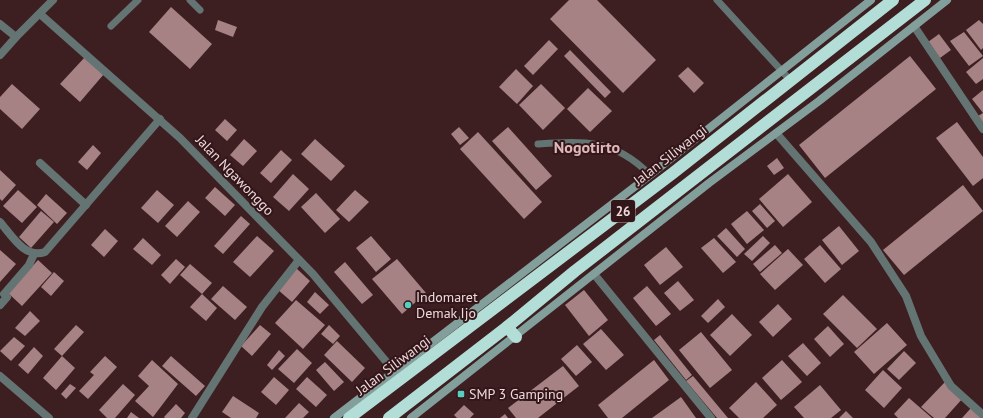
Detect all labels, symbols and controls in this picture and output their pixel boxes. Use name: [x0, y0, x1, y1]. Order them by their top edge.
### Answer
street label: Jalan Siliwangi: [629, 121, 710, 190]
street label: Jalan Ngawonggo: [191, 130, 278, 219]
district label: Nogotirto: [554, 137, 621, 157]
road number: 26: [611, 200, 635, 222]
place label: Indomaret Demak Ijo: [416, 288, 478, 322]
marker: Indomaret Demak Ijo: [403, 300, 413, 310]
street label: Jalan Siliwangi: [351, 331, 434, 399]
place label: SMP 3 Gamping: [469, 385, 563, 403]
marker: SMP 3 Gamping: [456, 389, 466, 399]

